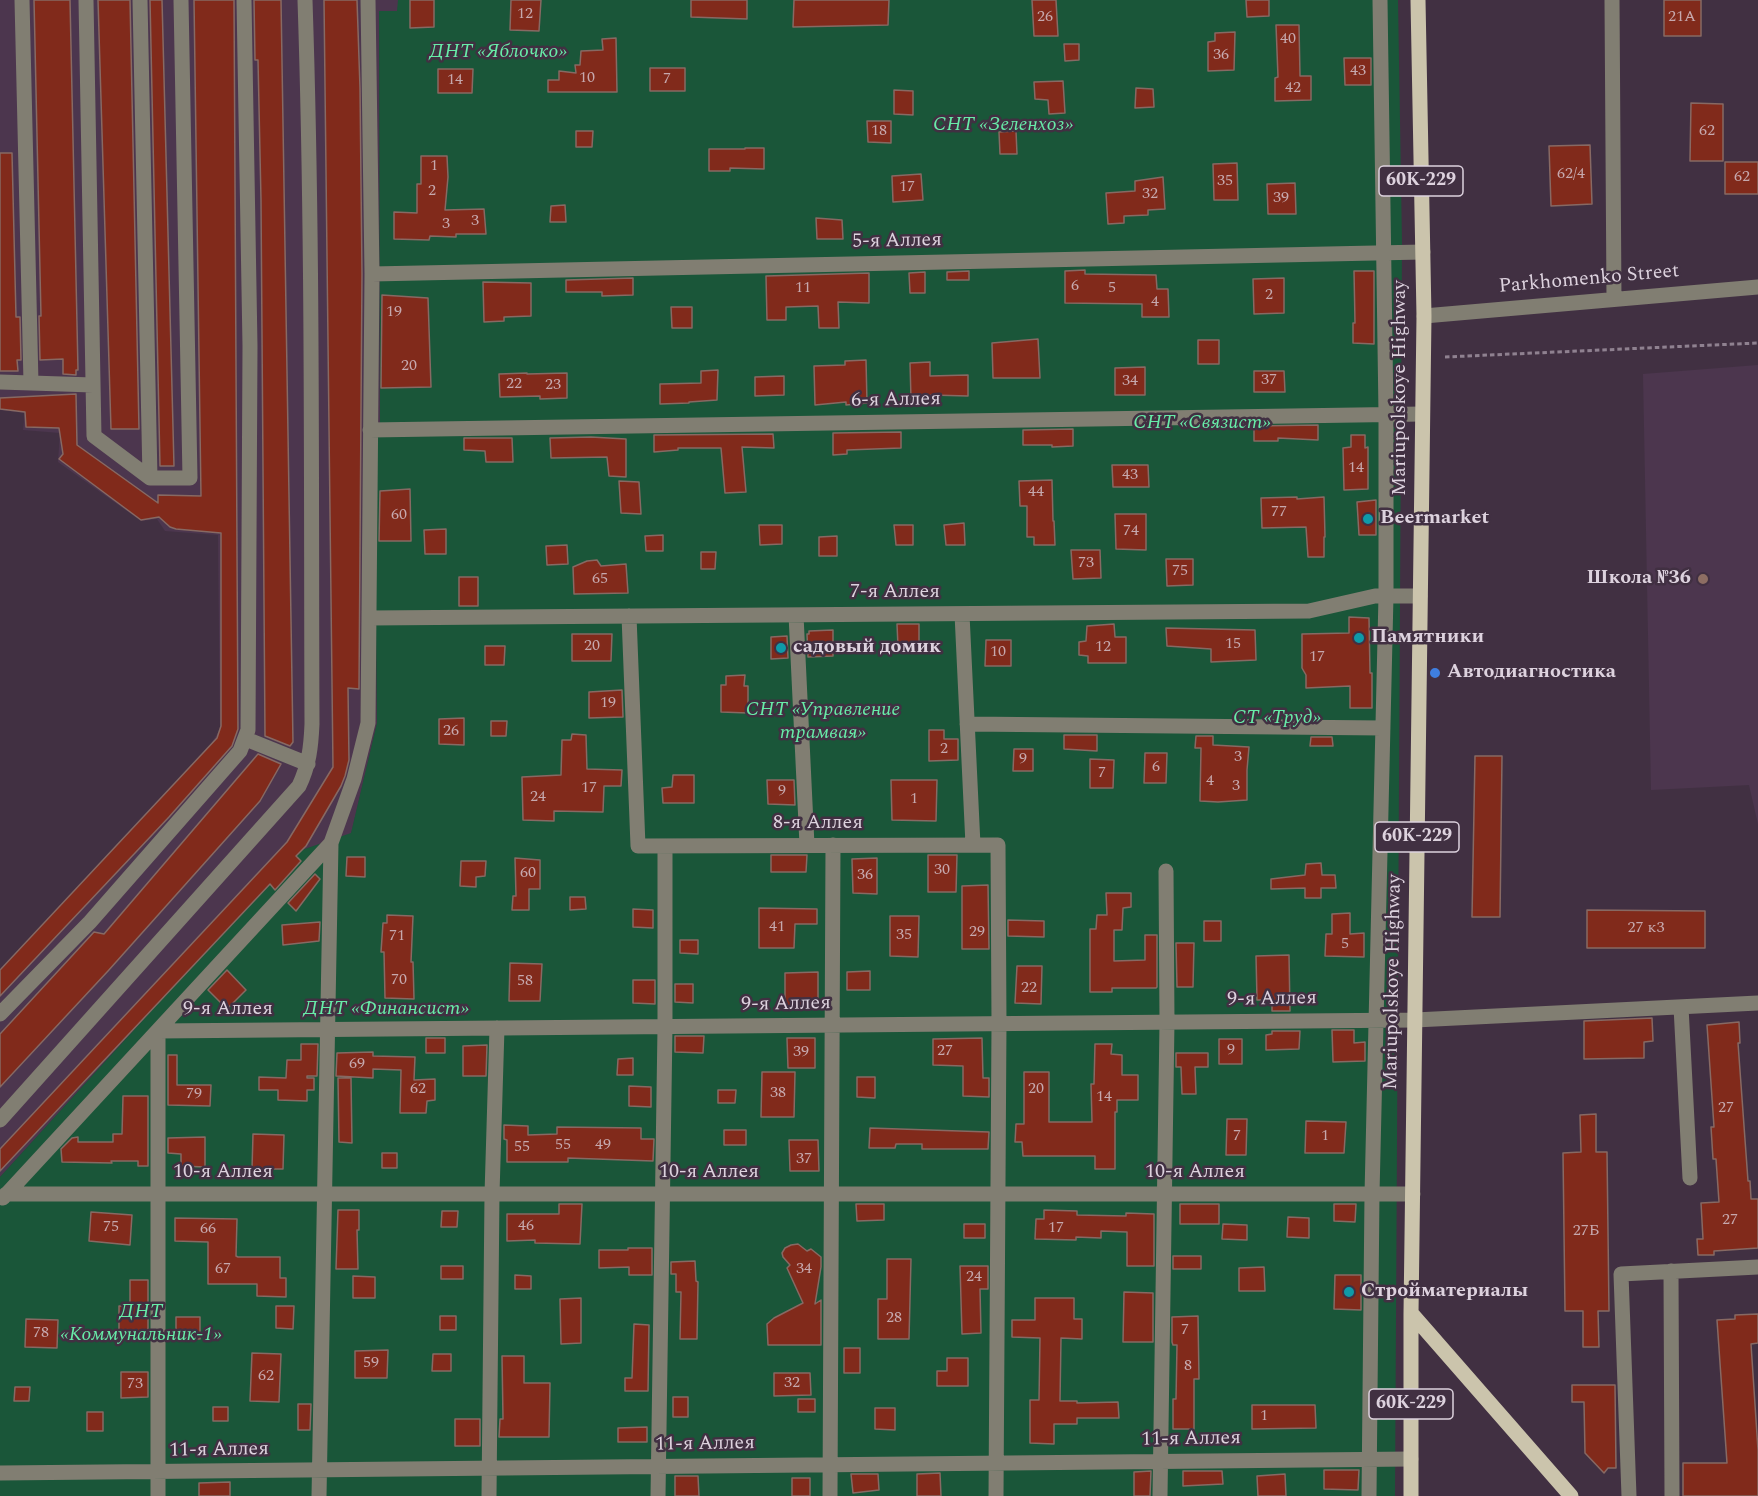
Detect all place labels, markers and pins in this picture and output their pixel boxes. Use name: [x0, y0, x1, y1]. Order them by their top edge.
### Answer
place label: Beermarket: [1380, 507, 1489, 531]
marker: Beermarket: [1361, 512, 1375, 526]
place label: Школа №36: [1587, 567, 1691, 591]
marker: Школа №36: [1696, 572, 1710, 586]
place label: Памятники: [1371, 626, 1484, 650]
marker: Памятники: [1352, 631, 1366, 645]
place label: садовый домик: [793, 636, 941, 660]
marker: садовый домик: [774, 641, 788, 655]
place label: Автодиагностика: [1447, 661, 1616, 685]
marker: Автодиагностика: [1428, 666, 1442, 680]
place label: Стройматериалы: [1361, 1280, 1528, 1304]
marker: Стройматериалы: [1342, 1285, 1356, 1299]

